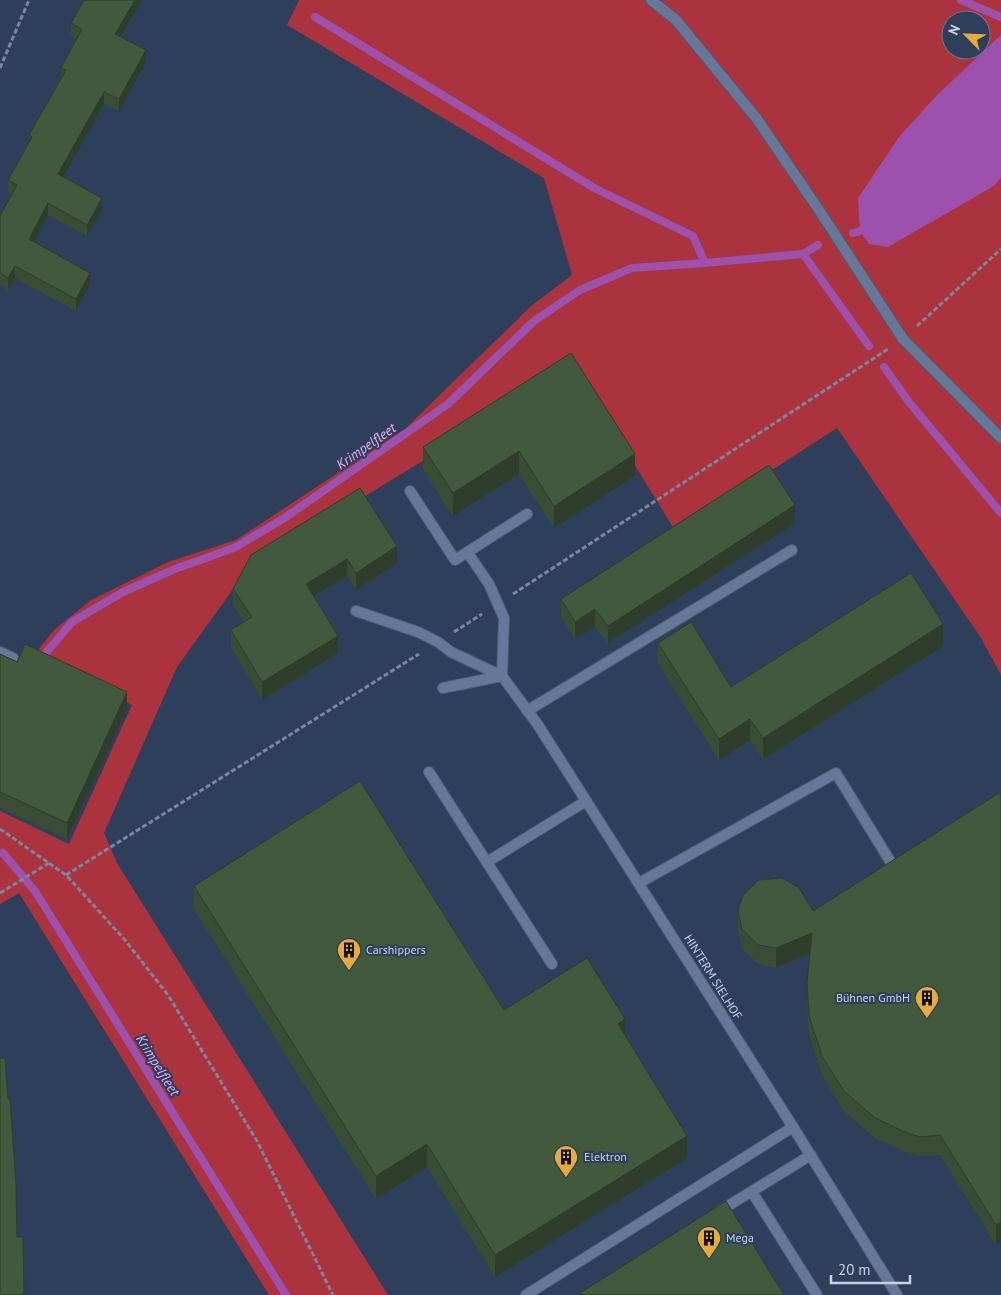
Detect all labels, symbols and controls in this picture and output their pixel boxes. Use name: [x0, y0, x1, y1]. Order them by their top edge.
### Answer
north arrow: [941, 10, 991, 60]
text: N: [944, 22, 964, 38]
water label: Krimpelfleet: [333, 418, 400, 473]
street label: HINTERM SIELHOF: [681, 931, 746, 1022]
building icon: Carshippers: [336, 937, 362, 971]
place label: Carshippers: [366, 942, 426, 957]
building icon: Bühnen GmbH: [914, 985, 940, 1019]
place label: Bühnen GmbH: [836, 990, 910, 1005]
water label: Krimpelfleet: [132, 1031, 184, 1100]
building icon: Elektron: [553, 1144, 579, 1178]
place label: Elektron: [584, 1149, 627, 1164]
building icon: Mega: [696, 1225, 722, 1259]
place label: Mega: [726, 1230, 754, 1245]
scale bar: [831, 1252, 910, 1284]
text: 20 m: [838, 1260, 871, 1279]

